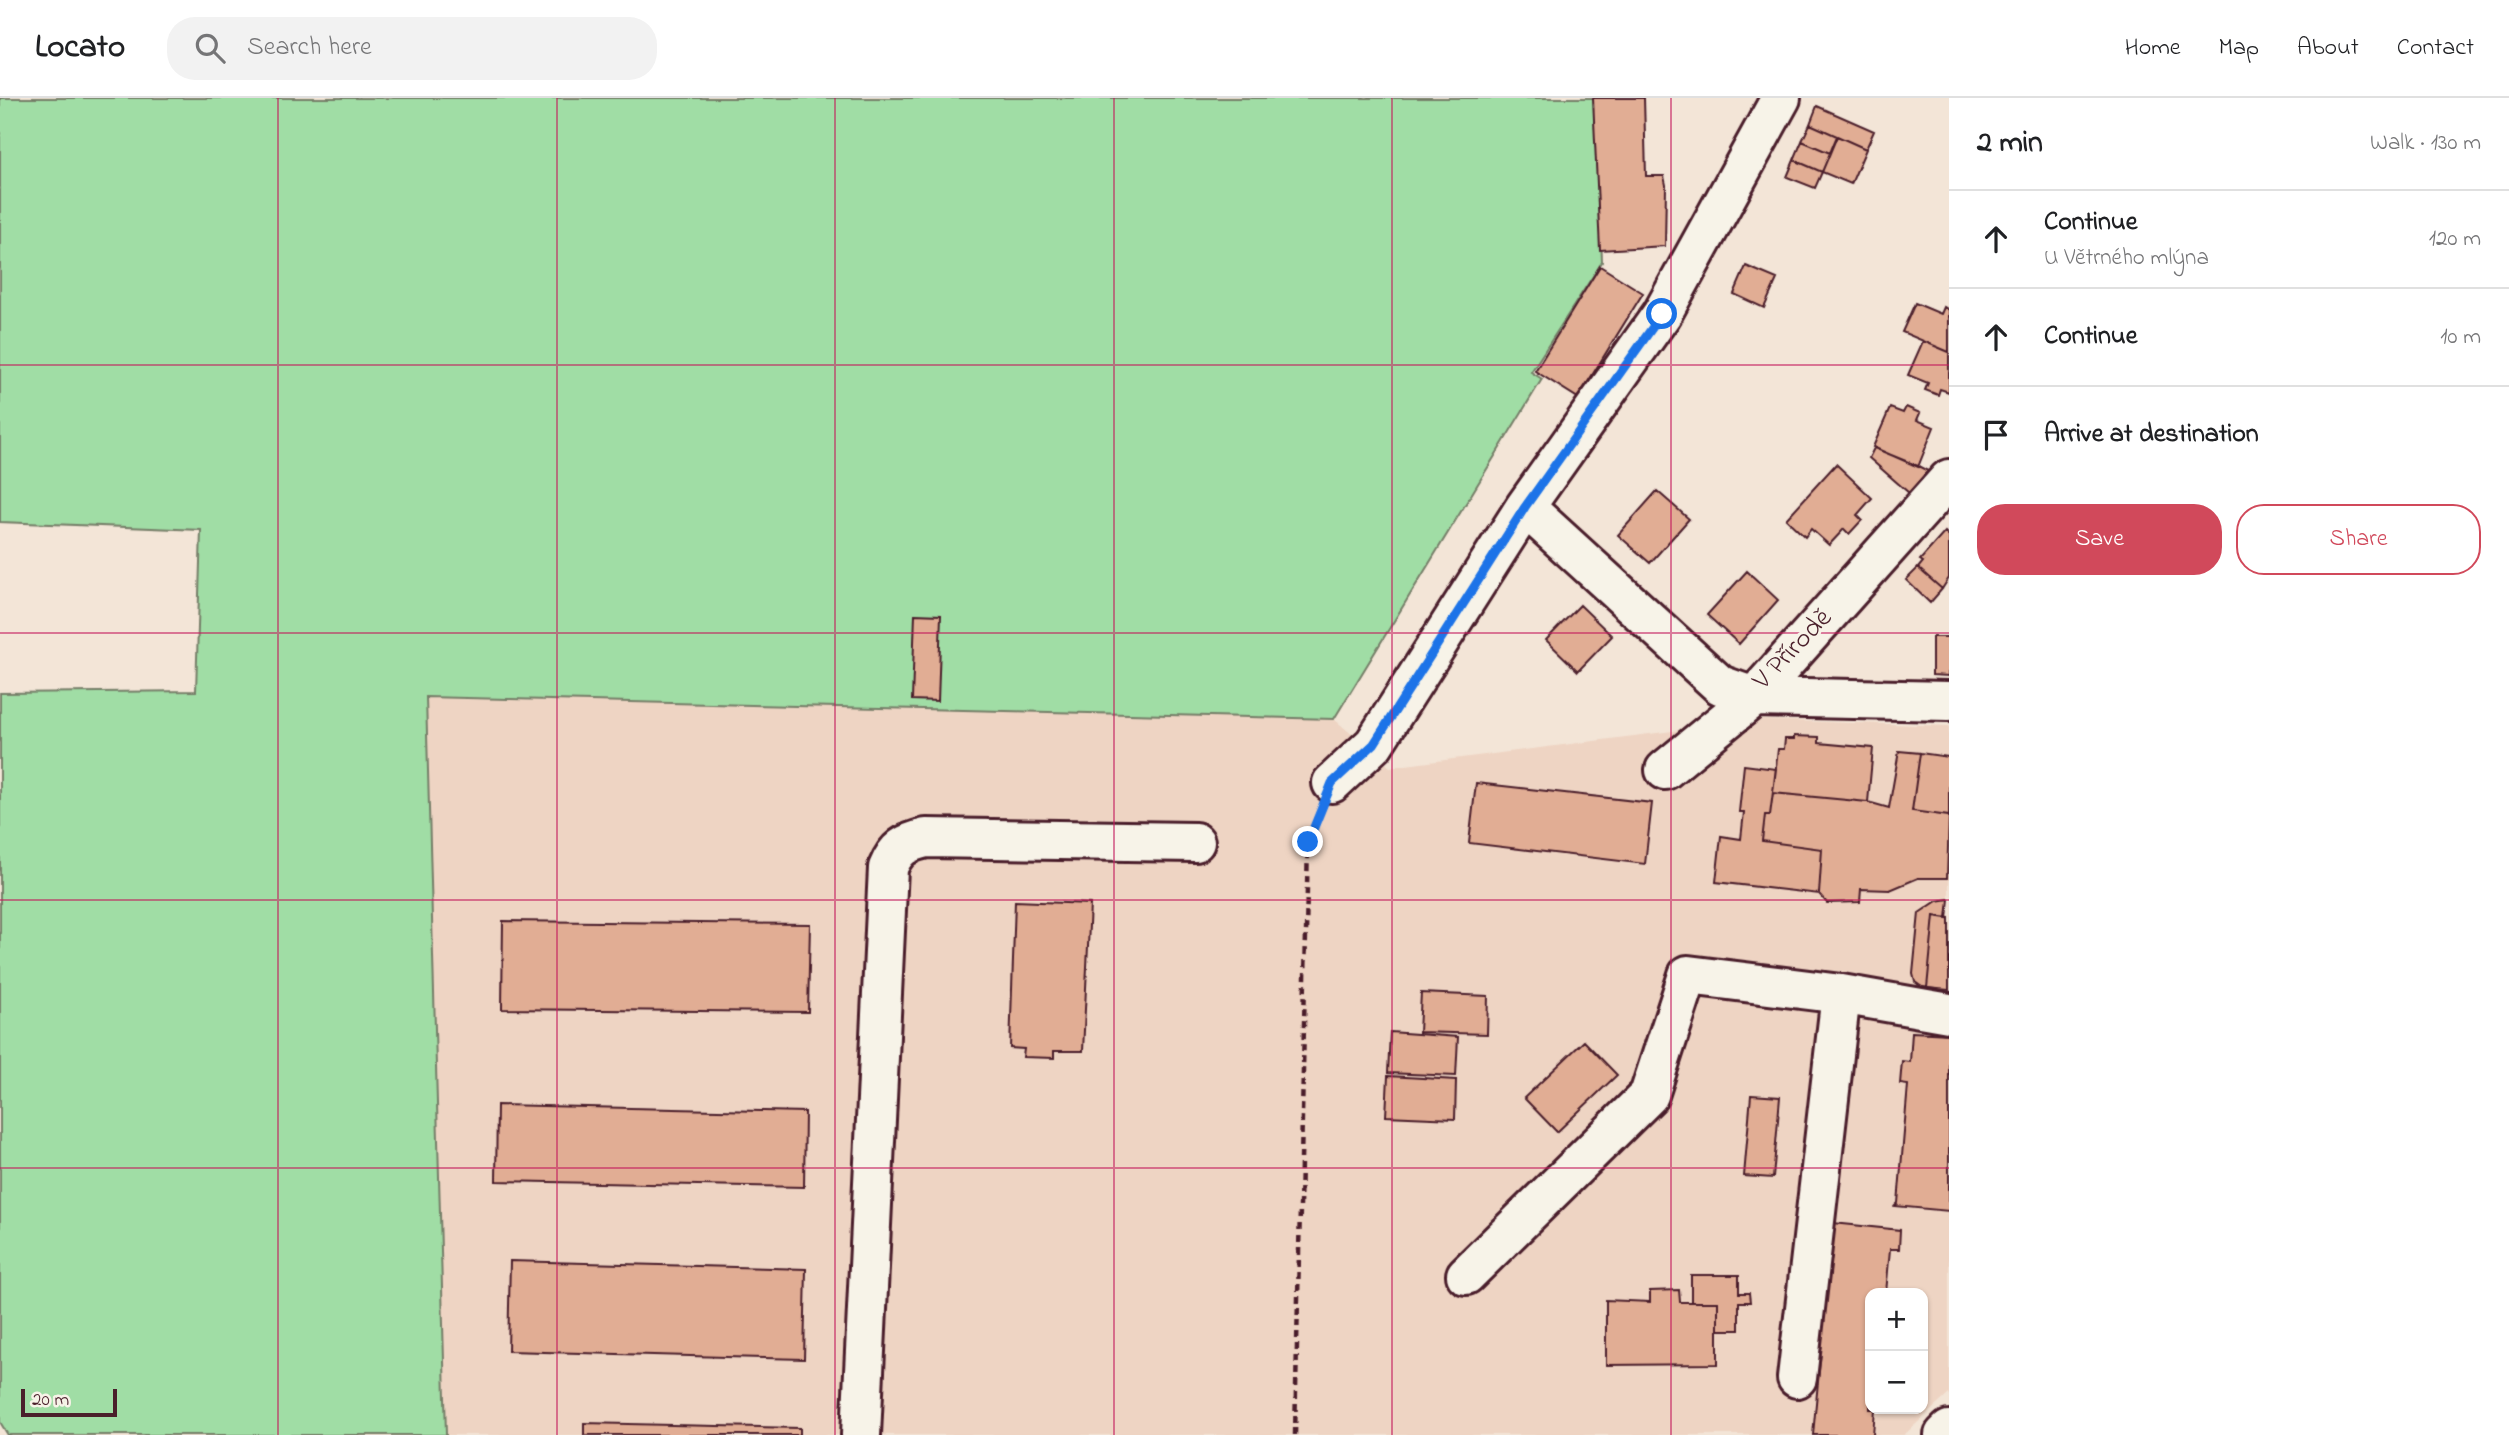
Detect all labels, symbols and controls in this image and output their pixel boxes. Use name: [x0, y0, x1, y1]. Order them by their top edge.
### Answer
search box: [167, 17, 657, 80]
text: Locato: [35, 24, 125, 72]
icon: search: [191, 29, 229, 67]
text: Search here: [247, 29, 372, 67]
text: Home: [2125, 31, 2181, 66]
text: Map: [2219, 31, 2259, 66]
text: About: [2297, 31, 2359, 66]
text: Contact: [2397, 31, 2474, 66]
text: 2 min: [1977, 122, 2043, 166]
text: Walk · 130 m: [2370, 127, 2481, 160]
text: Continue: [2044, 204, 2137, 242]
icon: ahead: [1977, 220, 2015, 258]
text: 120 m: [2429, 223, 2481, 256]
text: U Větrného mlýna: [2044, 242, 2209, 275]
route start: [1646, 298, 1677, 329]
icon: ahead: [1977, 318, 2015, 356]
text: Continue: [2044, 318, 2137, 356]
text: 10 m: [2440, 321, 2481, 354]
icon: arrive: [1977, 416, 2015, 454]
text: Arrive at destination: [2044, 416, 2259, 454]
button: Save: [1977, 504, 2222, 575]
button: Share: [2236, 504, 2481, 575]
street label: V Přírodě: [1743, 599, 1843, 701]
route end: [1292, 826, 1323, 857]
map controls: [1865, 1288, 1928, 1414]
button: +: [1865, 1288, 1928, 1351]
button: −: [1865, 1351, 1928, 1414]
scale bar: [21, 1386, 117, 1418]
text: 20 m: [32, 1387, 69, 1414]

